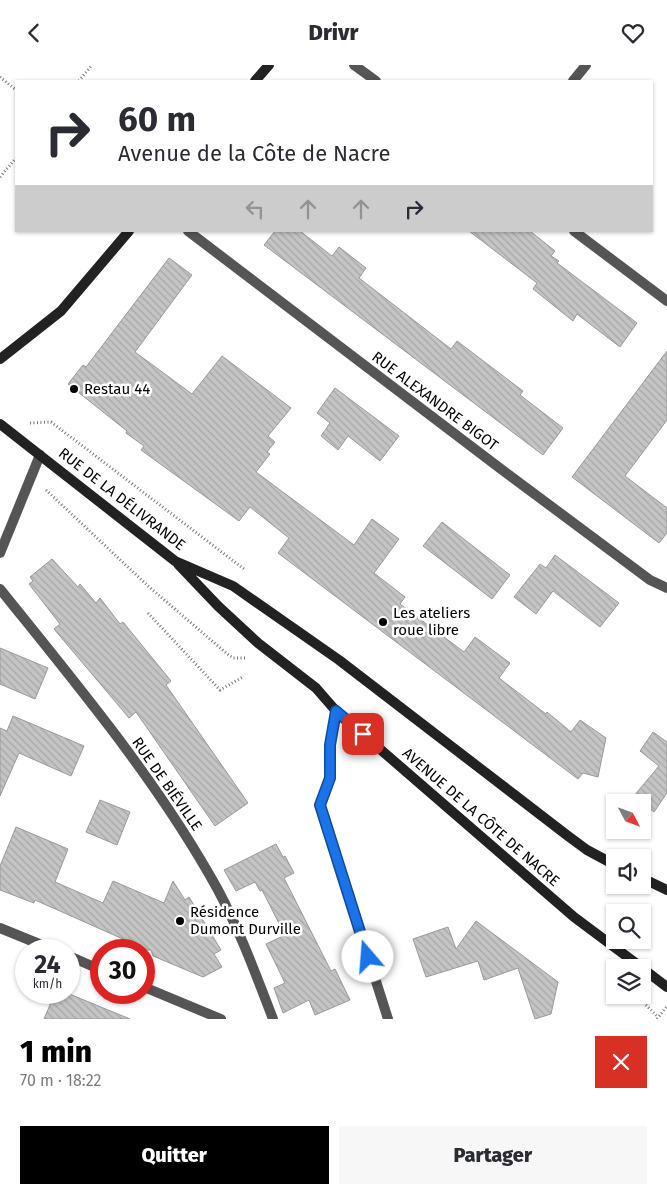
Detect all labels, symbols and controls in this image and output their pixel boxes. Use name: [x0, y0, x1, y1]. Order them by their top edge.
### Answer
icon: back: [20, 19, 48, 47]
text: Drivr: [309, 19, 358, 46]
icon: heart: [619, 19, 647, 47]
text: 60 m: [118, 98, 196, 140]
icon: right: [35, 100, 100, 165]
text: Avenue de la Côte de Nacre: [118, 140, 390, 167]
icon: left: [241, 195, 269, 223]
icon: ahead: [294, 195, 322, 223]
icon: ahead: [347, 195, 375, 223]
icon: right: [400, 195, 428, 223]
street label: RUE ALEXANDRE BIGOT: [368, 348, 502, 454]
place label: Restau 44: [84, 380, 150, 398]
marker: Restau 44: [68, 383, 80, 395]
street label: RUE DE LA DÉLIVRANDE: [55, 444, 189, 554]
place label: Les ateliers roue libre: [393, 604, 470, 639]
marker: Les ateliers roue libre: [377, 616, 389, 628]
pin: [342, 713, 384, 755]
icon: arrive: [349, 720, 377, 748]
street label: RUE DE BIÉVILLE: [128, 734, 206, 834]
street label: AVENUE DE LA CÔTE DE NACRE: [399, 744, 563, 890]
north arrow: [606, 794, 651, 839]
map controls: [606, 794, 651, 1004]
button: sound: [606, 849, 651, 894]
place label: Résidence Dumont Durville: [190, 903, 301, 938]
button: search: [606, 904, 651, 949]
marker: Résidence Dumont Durville: [174, 915, 186, 927]
position arrow: [341, 930, 393, 982]
speed limit sign: 30: [90, 939, 155, 1004]
text: 24: [34, 950, 61, 980]
button: layers: [606, 959, 651, 1004]
text: km/h: [33, 977, 62, 991]
text: 1 min: [20, 1034, 92, 1070]
button: close: [595, 1036, 647, 1088]
text: 70 m · 18:22: [20, 1071, 102, 1090]
button: Quitter: [20, 1126, 329, 1184]
button: Partager: [339, 1126, 647, 1184]

